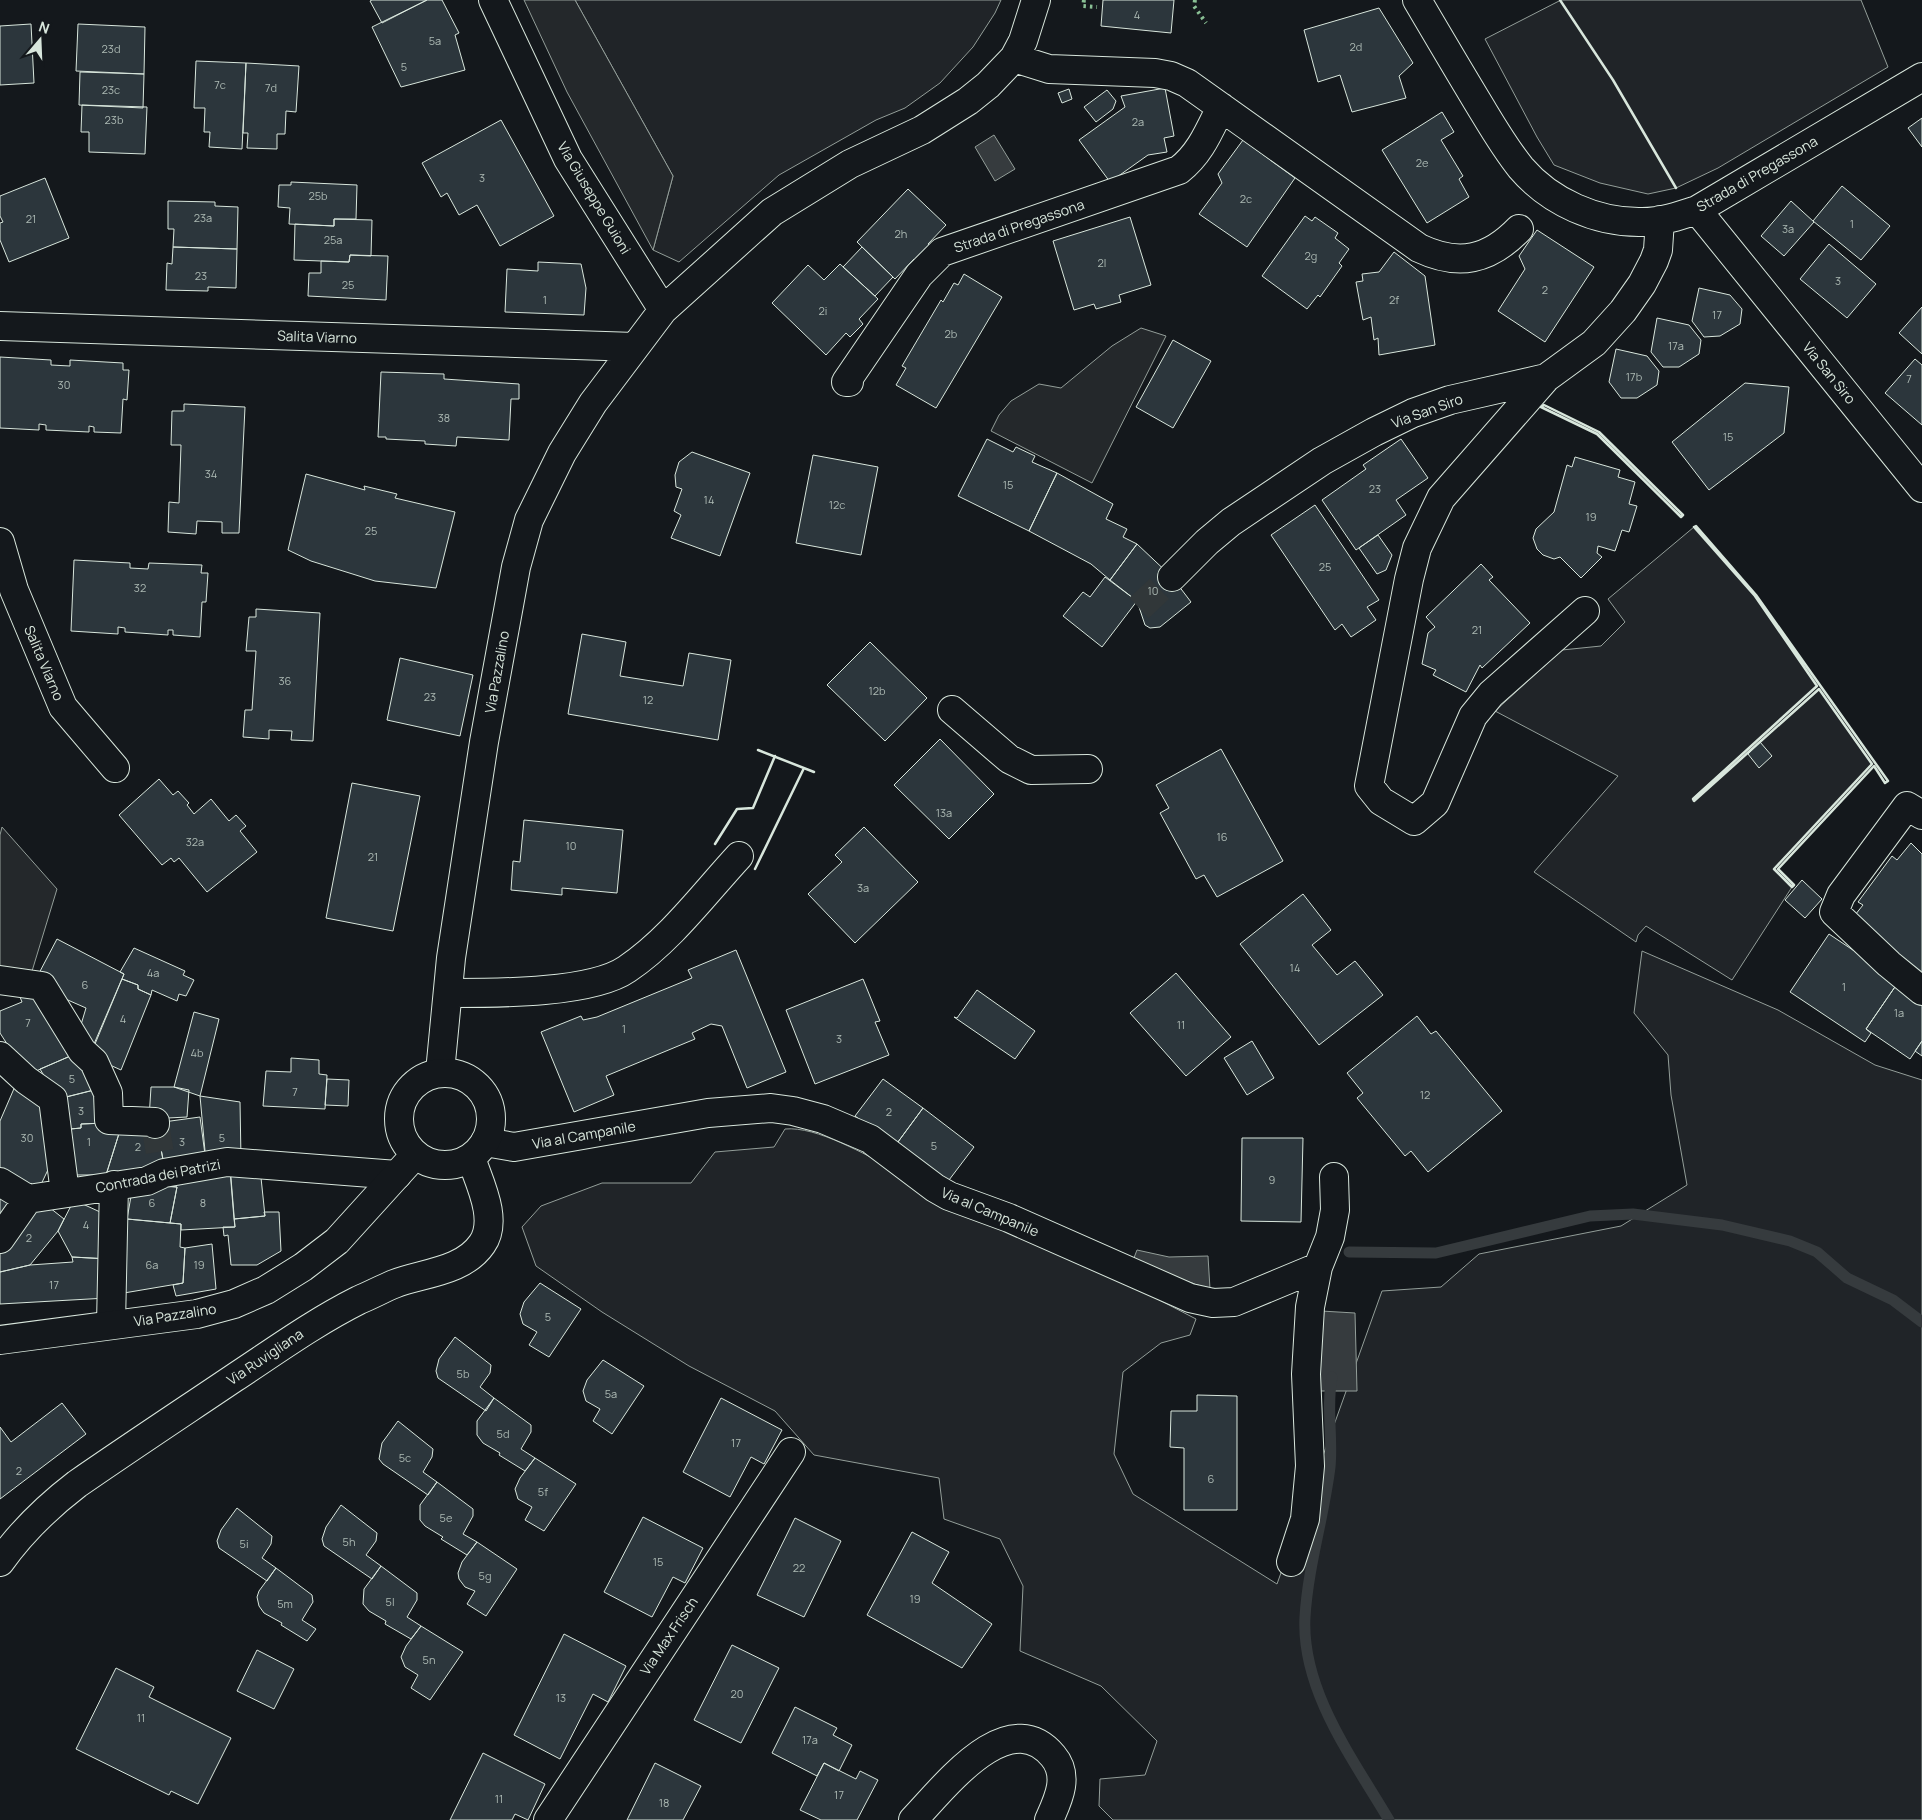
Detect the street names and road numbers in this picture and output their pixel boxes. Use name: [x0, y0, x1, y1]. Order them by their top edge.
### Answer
street label: Strada di Pregassona: [1693, 131, 1821, 216]
street label: Via Giuseppe Guioni: [553, 138, 635, 257]
street label: Strada di Pregassona: [951, 194, 1087, 257]
street label: Salita Viarno: [277, 326, 357, 347]
street label: Via San Siro: [1799, 338, 1860, 408]
street label: Via San Siro: [1389, 389, 1465, 432]
street label: Salita Viarno: [20, 622, 69, 703]
street label: Via Pazzalino: [480, 629, 513, 715]
street label: Via al Campanile: [531, 1116, 637, 1153]
street label: Contrada dei Patrizi: [94, 1154, 222, 1197]
street label: Via al Campanile: [938, 1182, 1042, 1241]
street label: Via Pazzalino: [132, 1299, 217, 1330]
street label: Via Ruvigliana: [223, 1324, 307, 1389]
street label: Via Max Frisch: [635, 1593, 702, 1679]

